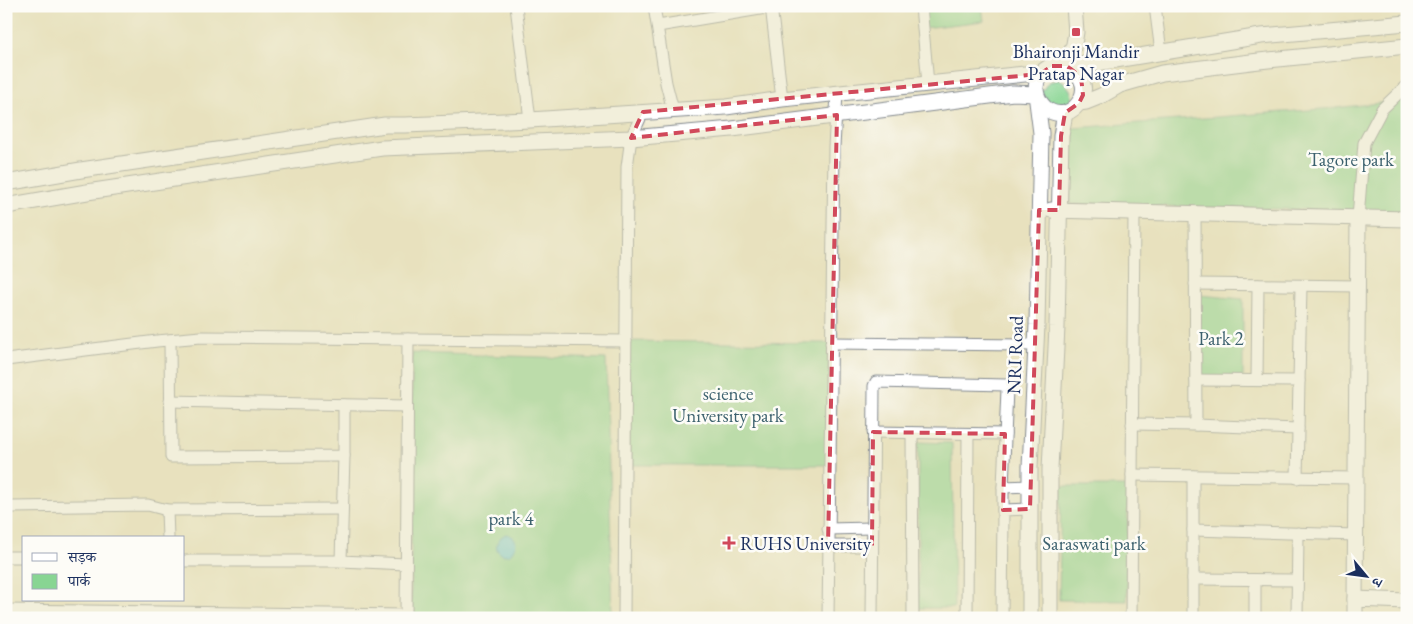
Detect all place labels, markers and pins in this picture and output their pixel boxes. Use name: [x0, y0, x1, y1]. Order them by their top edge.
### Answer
marker: Bhaironji Mandir Pratap Nagar: [1070, 26, 1082, 38]
place label: Bhaironji Mandir Pratap Nagar: [1013, 39, 1140, 86]
place label: RUHS University: [740, 531, 872, 556]
marker: RUHS University: [722, 536, 736, 550]

